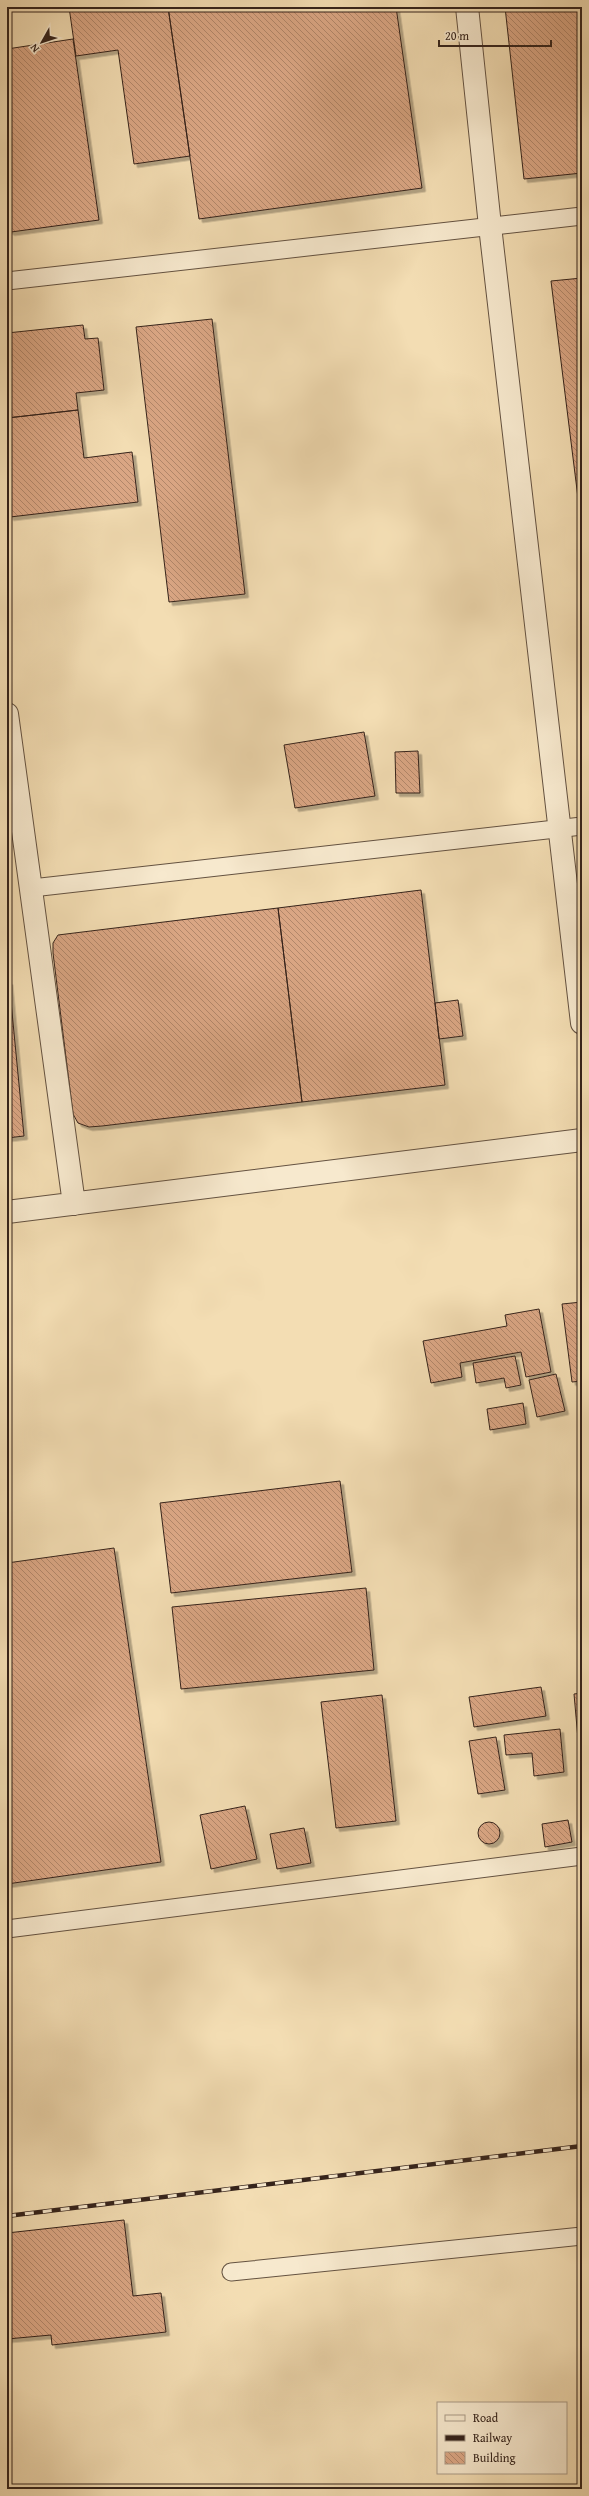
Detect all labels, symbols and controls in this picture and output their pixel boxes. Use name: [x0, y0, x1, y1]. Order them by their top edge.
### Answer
north arrow: [22, 22, 62, 62]
scale bar: [439, 22, 551, 48]
text: 20 m: [445, 27, 469, 44]
text: N: [25, 40, 43, 56]
legend: [437, 2402, 567, 2474]
text: Road: [473, 2409, 499, 2426]
text: Railway: [473, 2429, 512, 2446]
text: Building: [473, 2449, 516, 2466]

